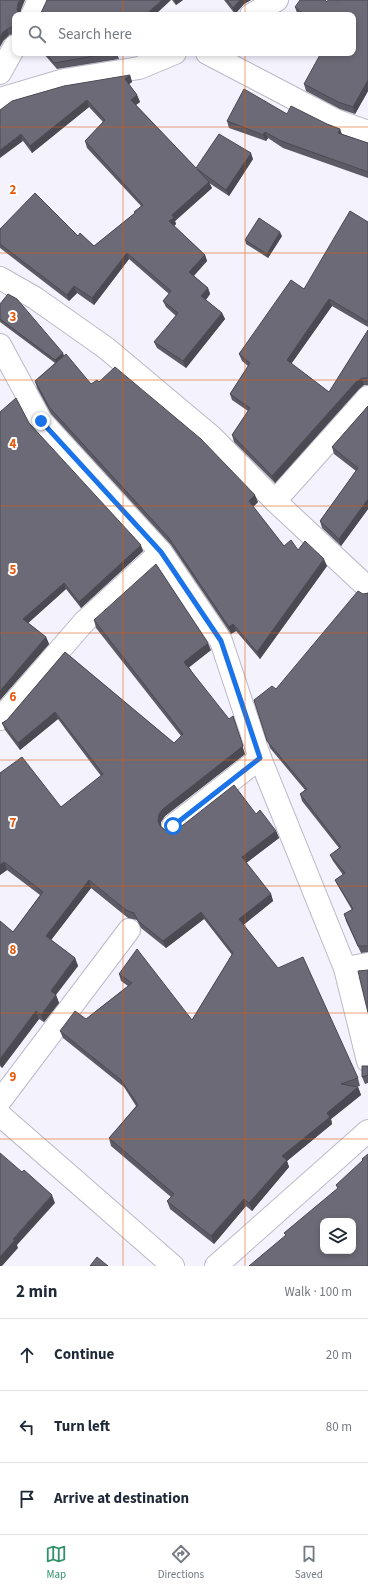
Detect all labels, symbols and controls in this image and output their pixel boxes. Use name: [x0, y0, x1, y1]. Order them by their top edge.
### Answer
search box: [12, 12, 356, 56]
icon: search: [26, 23, 48, 45]
text: Search here: [58, 24, 132, 45]
text: 2: [10, 181, 17, 199]
text: 3: [10, 308, 17, 326]
route end: [32, 412, 50, 430]
text: 4: [10, 435, 17, 453]
text: 5: [10, 561, 17, 579]
text: 6: [10, 688, 17, 706]
text: 7: [10, 814, 17, 832]
route start: [164, 817, 182, 835]
text: 8: [10, 941, 17, 959]
text: 9: [10, 1068, 17, 1086]
map controls: [320, 1218, 356, 1254]
button: layers: [320, 1218, 356, 1254]
text: 2 min: [16, 1280, 57, 1304]
text: Walk · 100 m: [284, 1283, 352, 1301]
icon: ahead: [16, 1344, 38, 1366]
text: Continue: [54, 1344, 114, 1365]
text: 20 m: [326, 1346, 352, 1364]
icon: left: [16, 1416, 38, 1438]
text: Turn left: [54, 1416, 110, 1437]
text: 80 m: [326, 1418, 352, 1436]
icon: arrive: [16, 1488, 38, 1510]
text: Arrive at destination: [54, 1488, 189, 1509]
tab: Map: [45, 1543, 67, 1582]
tab: Directions: [158, 1543, 204, 1582]
tab: Saved: [295, 1543, 323, 1582]

